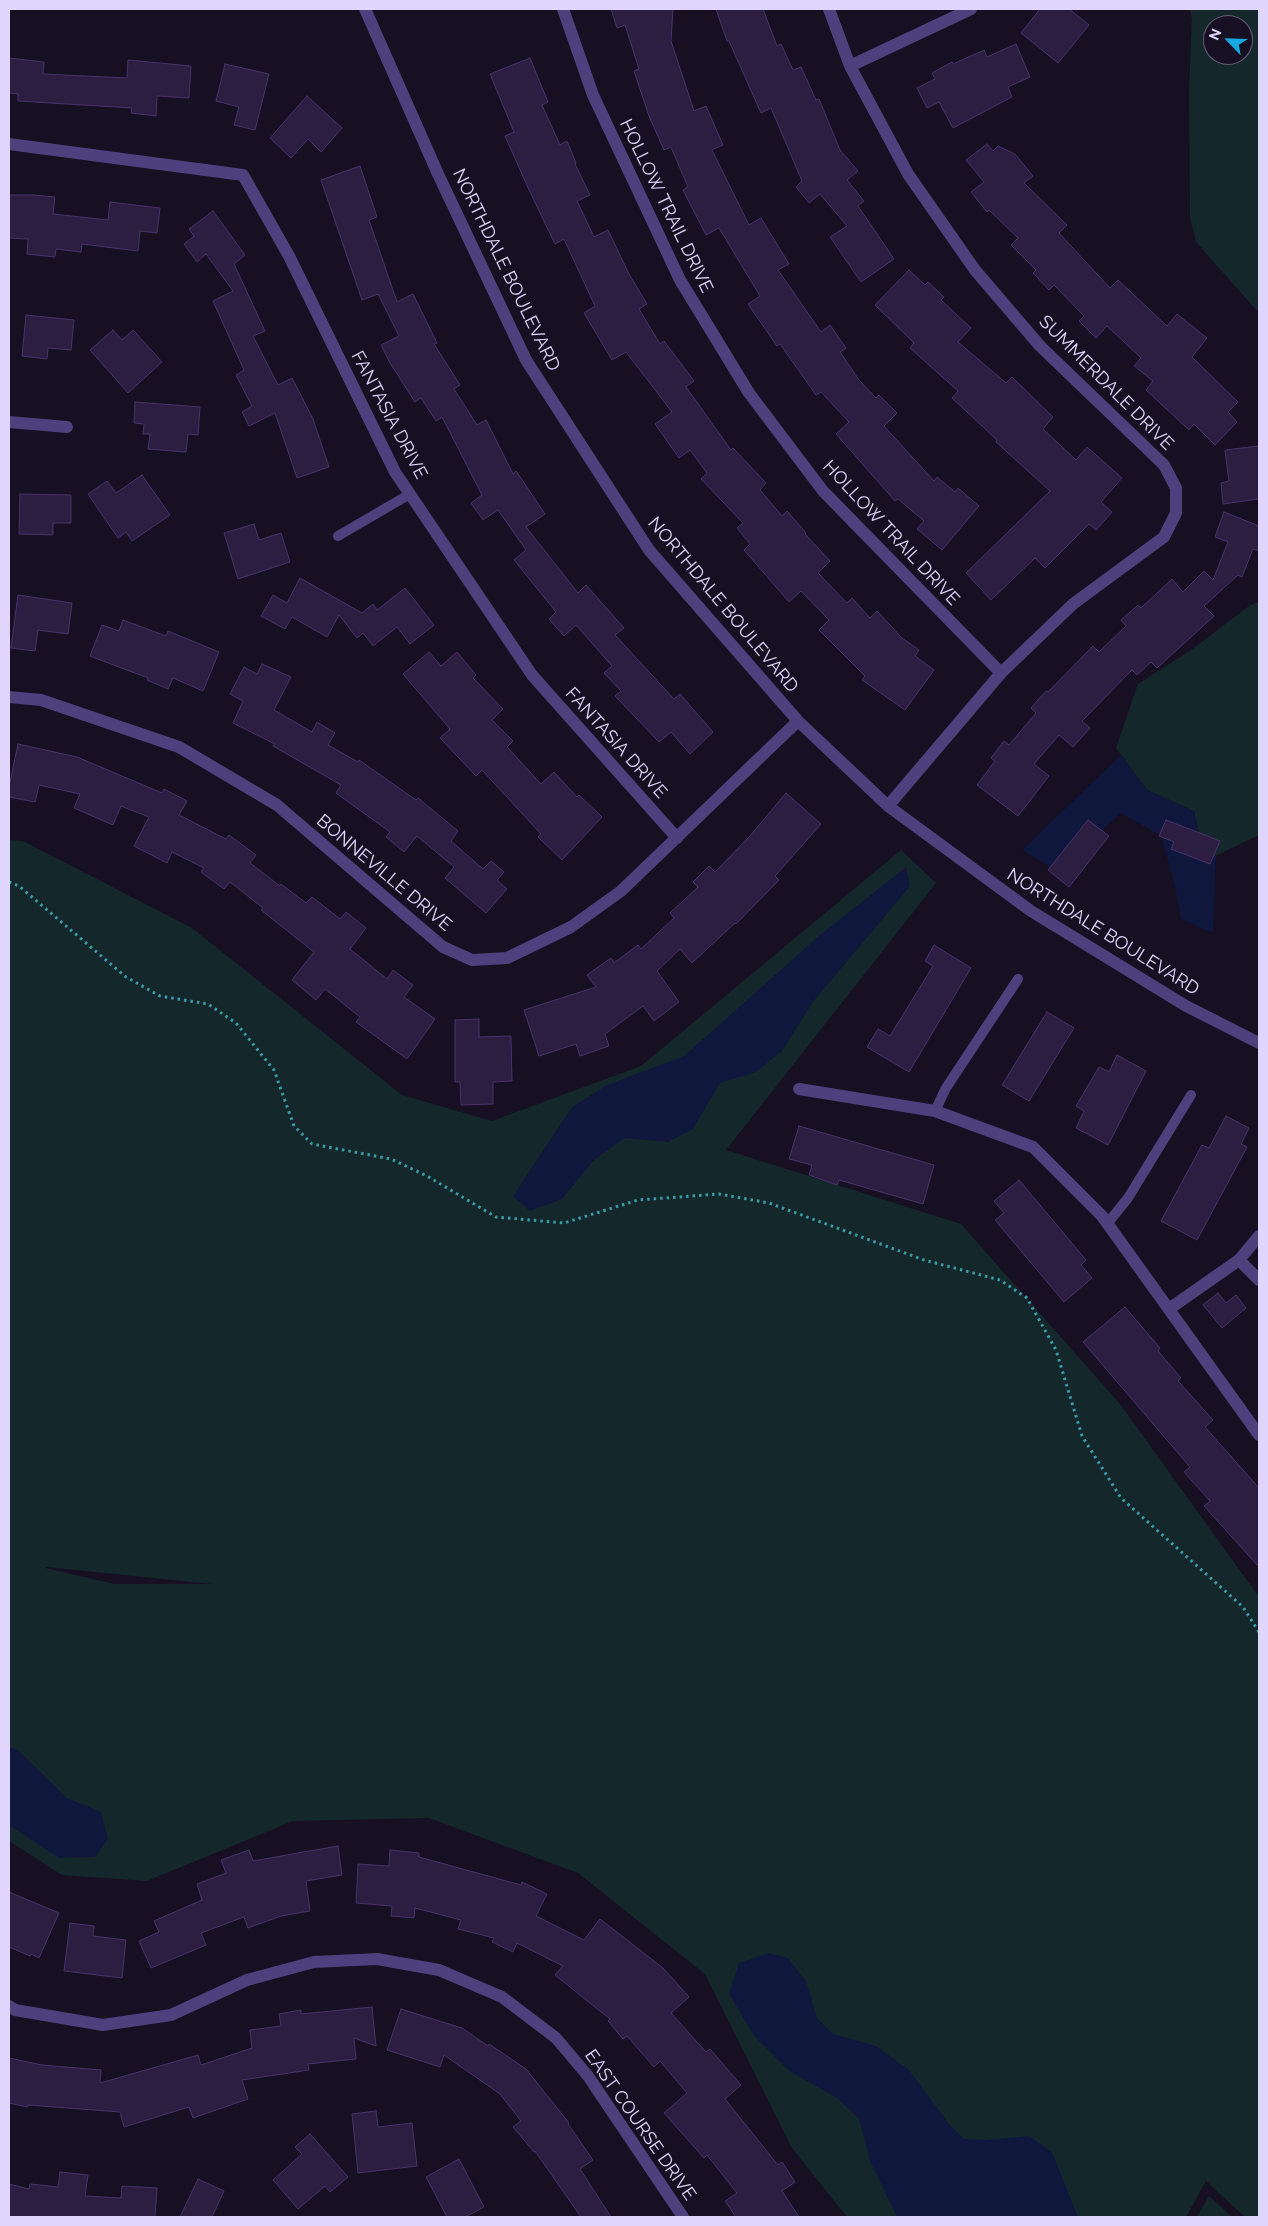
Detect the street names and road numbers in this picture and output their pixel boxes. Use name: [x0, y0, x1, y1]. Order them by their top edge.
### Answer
street label: HOLLOW TRAIL DRIVE: [615, 116, 717, 296]
street label: NORTHDALE BOULEVARD: [448, 165, 564, 375]
street label: SUMMERDALE DRIVE: [1034, 311, 1178, 455]
street label: FANTASIA DRIVE: [346, 347, 432, 483]
street label: HOLLOW TRAIL DRIVE: [818, 456, 964, 610]
street label: NORTHDALE BOULEVARD: [643, 513, 803, 697]
street label: FANTASIA DRIVE: [561, 683, 671, 803]
street label: BONNEVILLE DRIVE: [312, 810, 456, 936]
street label: NORTHDALE BOULEVARD: [1003, 864, 1203, 1000]
street label: EAST COURSE DRIVE: [580, 2045, 700, 2205]

